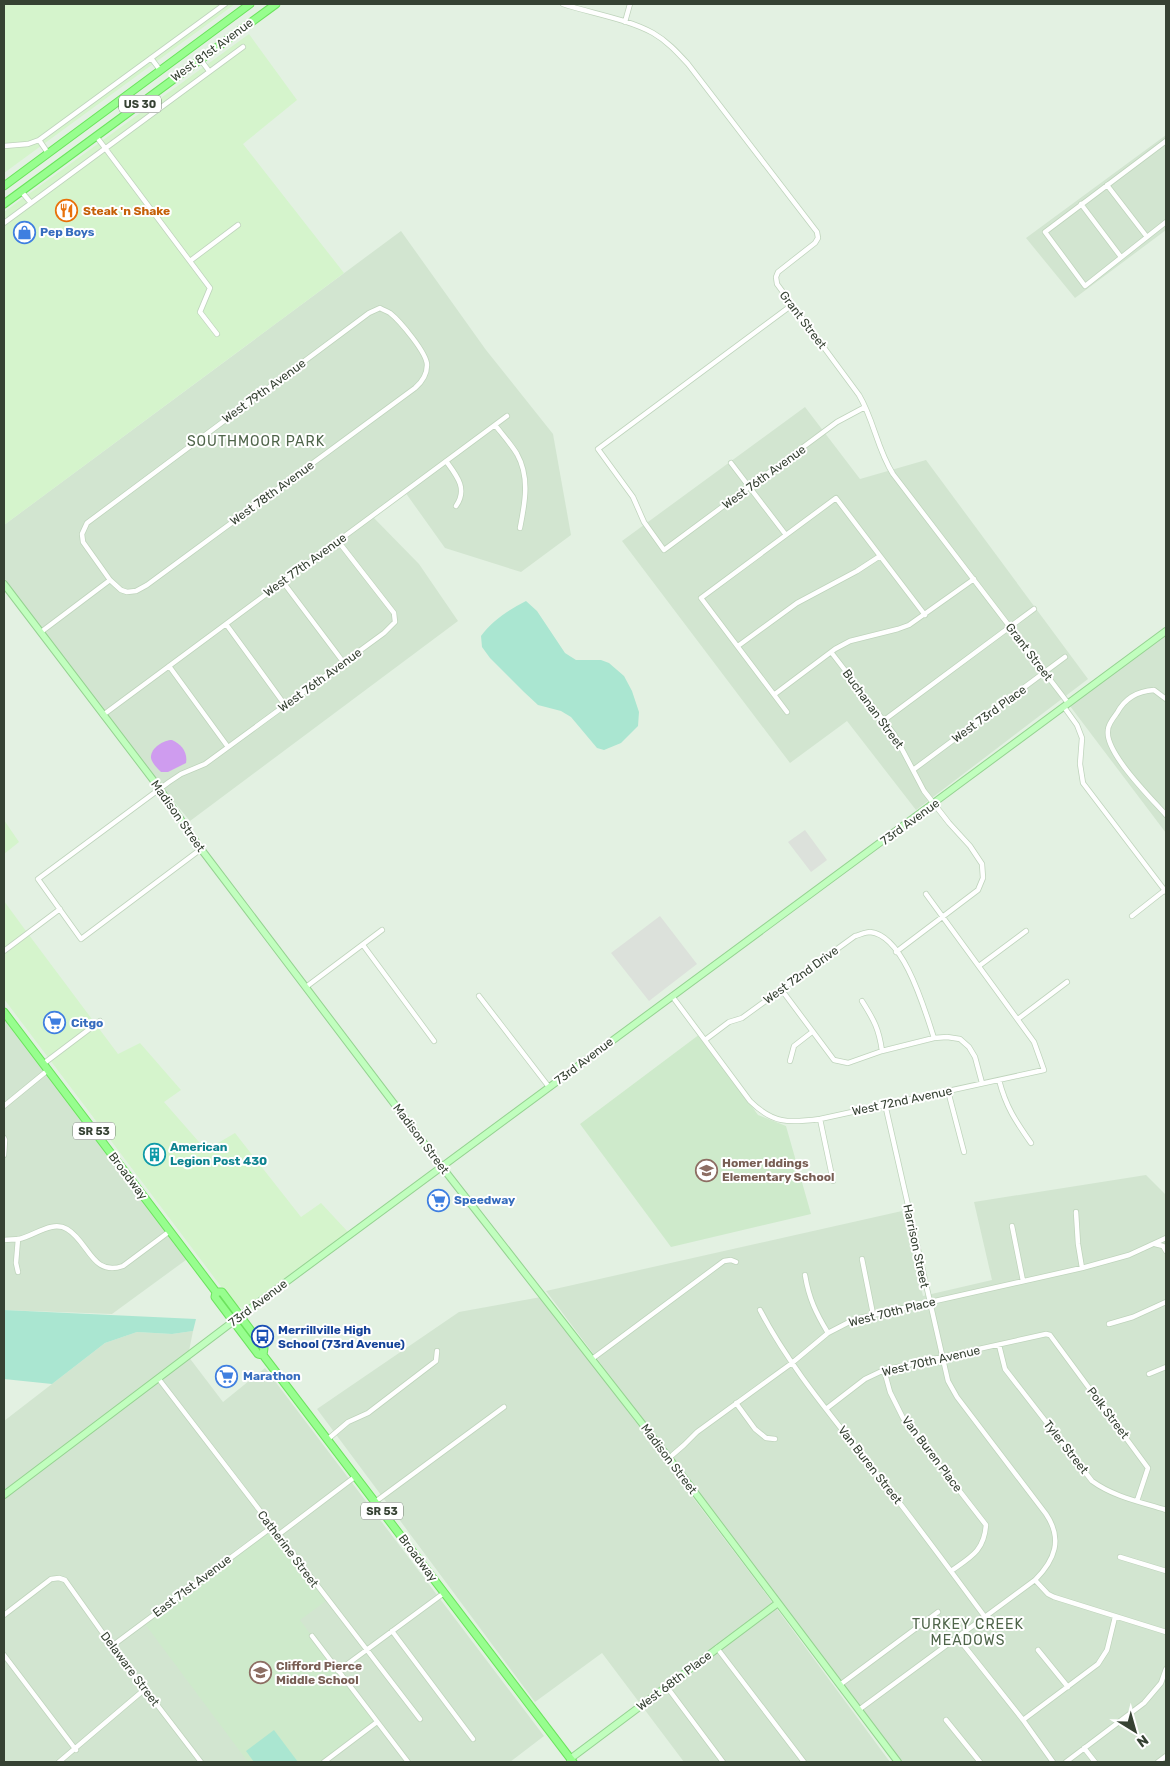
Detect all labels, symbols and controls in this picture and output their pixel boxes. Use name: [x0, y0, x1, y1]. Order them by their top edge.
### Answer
street label: West 81st Avenue: [168, 15, 256, 84]
road number: US 30: [119, 96, 161, 112]
restaurant icon: Steak 'n Shake: [55, 199, 79, 223]
place label: Steak 'n Shake: [83, 204, 170, 218]
shop icon: Pep Boys: [12, 220, 36, 244]
place label: Pep Boys: [40, 225, 95, 239]
street label: Grant Street: [777, 288, 829, 352]
street label: West 79th Avenue: [220, 356, 309, 426]
district label: SOUTHMOOR PARK: [187, 433, 325, 450]
street label: West 76th Avenue: [720, 442, 809, 512]
street label: West 78th Avenue: [227, 458, 317, 528]
street label: West 77th Avenue: [261, 530, 349, 600]
street label: Grant Street: [1003, 620, 1055, 684]
street label: West 76th Avenue: [276, 645, 365, 715]
street label: Buchanan Street: [840, 667, 907, 752]
street label: West 73rd Place: [949, 682, 1029, 746]
street label: Madison Street: [148, 778, 208, 855]
street label: 73rd Avenue: [878, 796, 942, 848]
street label: West 72nd Drive: [761, 943, 841, 1007]
supermarket icon: Citgo: [43, 1011, 67, 1035]
place label: Citgo: [71, 1016, 103, 1030]
street label: 73rd Avenue: [552, 1034, 616, 1088]
street label: West 72nd Avenue: [851, 1083, 954, 1118]
street label: Madison Street: [390, 1101, 452, 1177]
road number: SR 53: [73, 1122, 115, 1140]
place label: American Legion Post 430: [170, 1140, 267, 1168]
building icon: American Legion Post 430: [142, 1142, 166, 1166]
street label: Broadway: [106, 1150, 151, 1203]
place label: Homer Iddings Elementary School: [722, 1156, 834, 1184]
school or university icon: Homer Iddings Elementary School: [694, 1158, 718, 1182]
supermarket icon: Speedway: [426, 1188, 450, 1212]
place label: Speedway: [454, 1193, 515, 1207]
street label: Harrison Street: [900, 1203, 932, 1289]
street label: 73rd Avenue: [226, 1276, 290, 1330]
street label: West 70th Place: [847, 1294, 937, 1330]
place label: Merrillville High School (73rd Avenue): [278, 1323, 405, 1351]
bus stop icon: Merrillville High School (73rd Avenue): [250, 1325, 274, 1349]
street label: West 70th Avenue: [881, 1343, 982, 1379]
supermarket icon: Marathon: [215, 1364, 239, 1388]
place label: Marathon: [243, 1369, 301, 1383]
street label: Polk Street: [1084, 1384, 1132, 1442]
street label: Van Buren Place: [899, 1413, 965, 1495]
street label: Tyler Street: [1041, 1417, 1091, 1477]
street label: Madison Street: [638, 1421, 700, 1497]
street label: Van Buren Street: [835, 1423, 905, 1507]
road number: SR 53: [361, 1502, 403, 1520]
street label: Catherine Street: [255, 1508, 322, 1590]
street label: Broadway: [396, 1532, 441, 1585]
street label: East 71st Avenue: [150, 1552, 234, 1620]
district label: TURKEY CREEK MEADOWS: [912, 1616, 1024, 1649]
street label: Delaware Street: [98, 1629, 163, 1709]
street label: West 68th Place: [634, 1648, 714, 1714]
place label: Clifford Pierce Middle School: [276, 1659, 362, 1687]
school or university icon: Clifford Pierce Middle School: [248, 1661, 272, 1685]
north arrow: [1110, 1706, 1160, 1756]
text: N: [1133, 1731, 1152, 1751]

